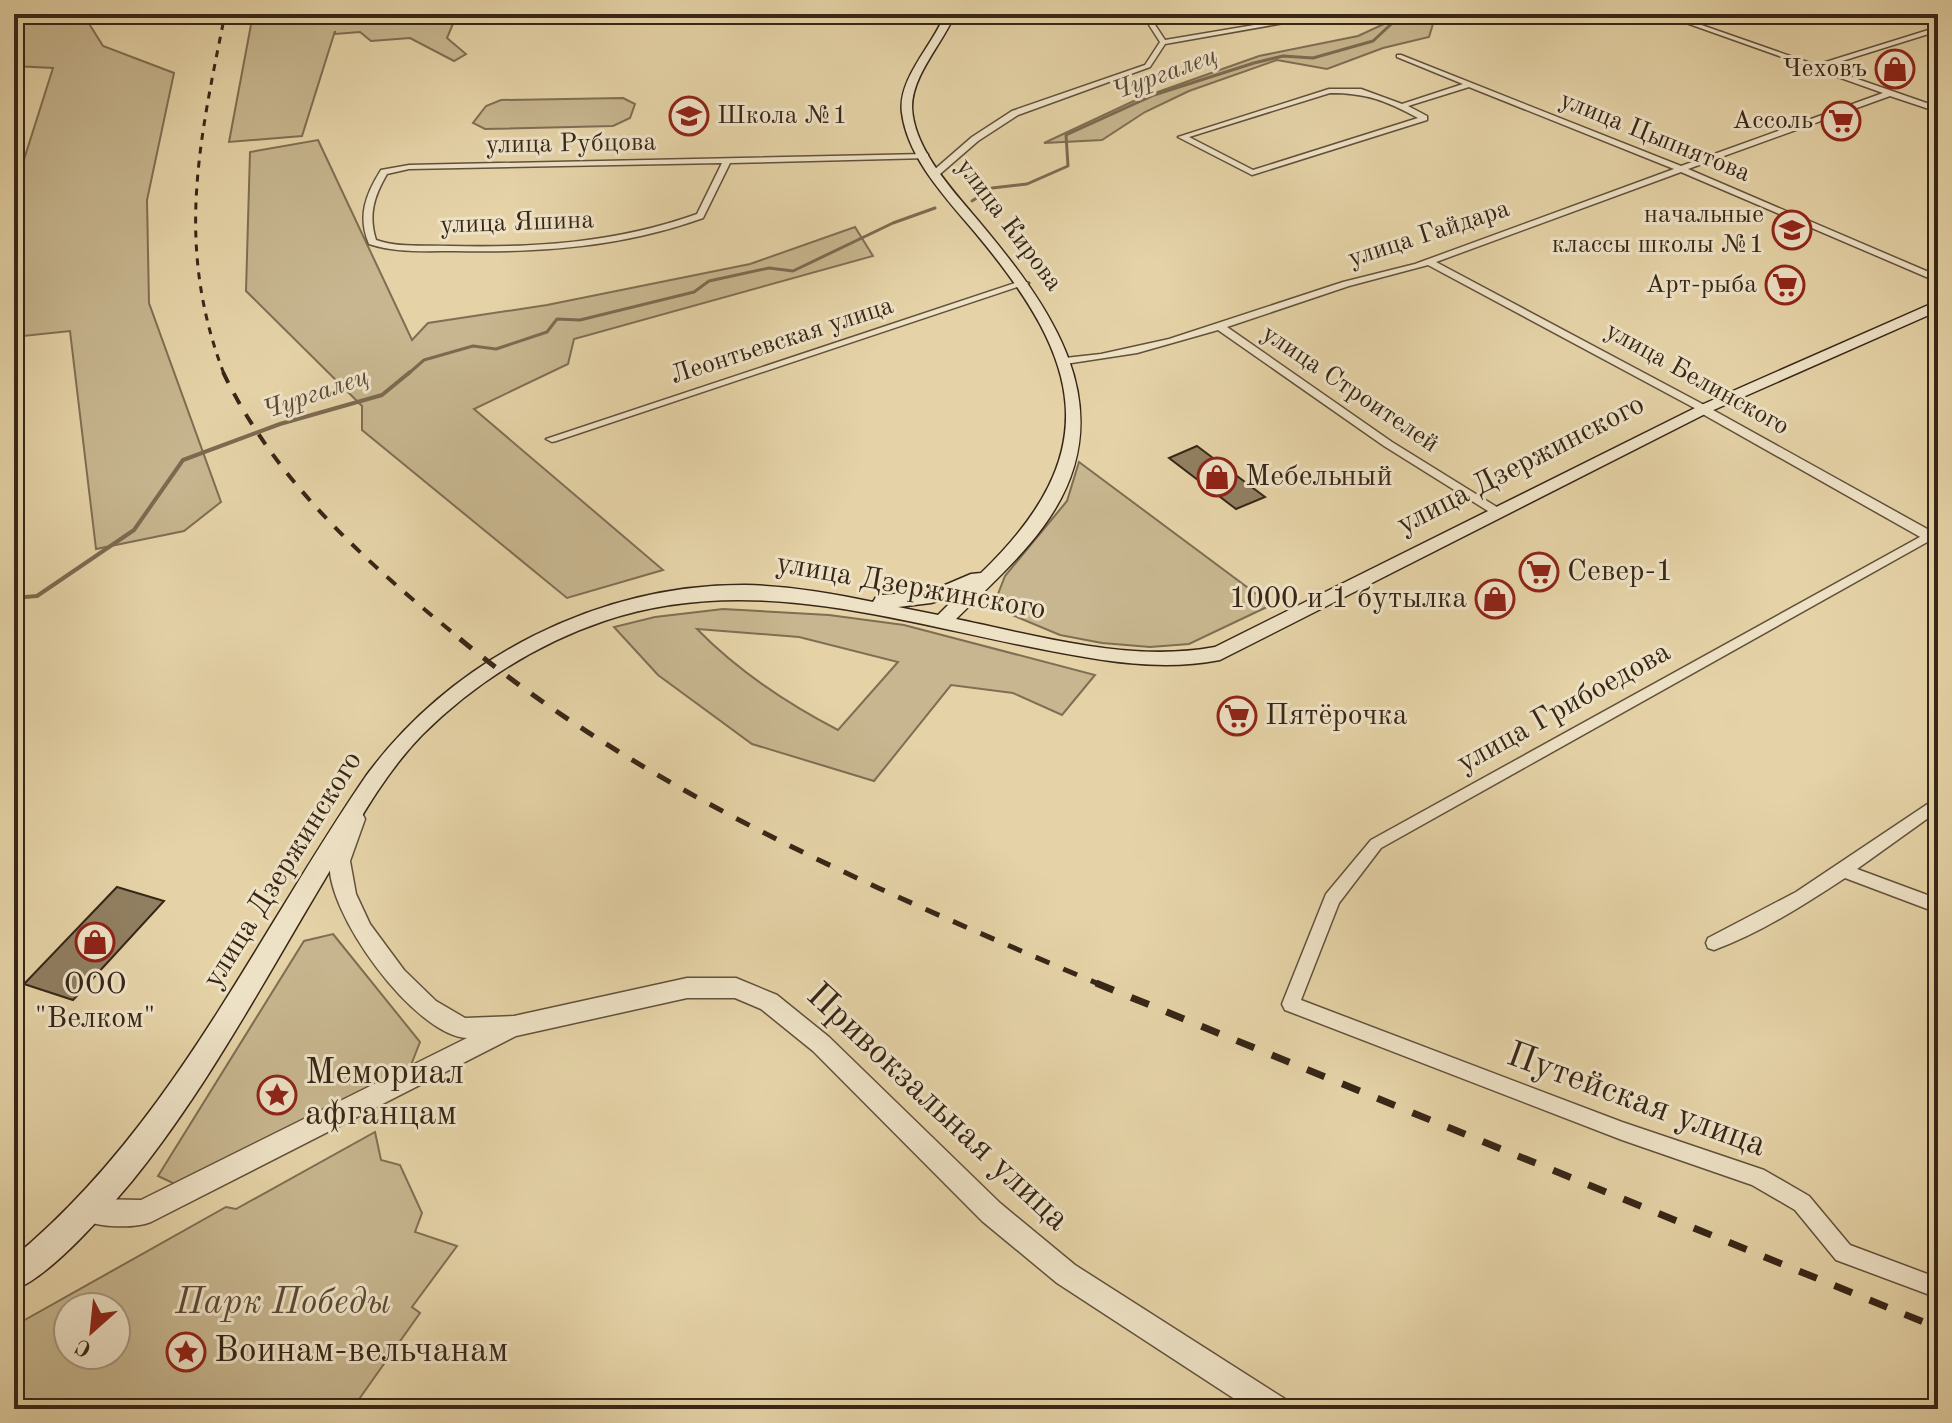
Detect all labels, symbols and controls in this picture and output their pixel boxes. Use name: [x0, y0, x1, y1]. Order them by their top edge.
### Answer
water label: Чургалец: [1109, 43, 1221, 105]
shop icon: Чеховъ: [1874, 48, 1916, 90]
place label: Чеховъ: [1783, 56, 1867, 82]
street label: улица Цыпнятова: [1556, 87, 1754, 187]
school or university icon: Школа №1: [668, 95, 710, 137]
supermarket icon: Ассоль: [1820, 100, 1862, 142]
place label: Школа №1: [717, 103, 848, 129]
place label: Ассоль: [1732, 108, 1813, 134]
street label: улица Рубцова: [485, 130, 657, 158]
street label: улица Кирова: [951, 154, 1067, 296]
street label: улица Гайдара: [1345, 196, 1513, 272]
place label: начальные классы школы №1: [1552, 202, 1764, 258]
street label: улица Яшина: [439, 207, 595, 239]
school or university icon: начальные классы школы №1: [1771, 209, 1813, 251]
supermarket icon: Арт-рыба: [1764, 264, 1806, 306]
place label: Арт-рыба: [1645, 272, 1757, 298]
street label: Леонтьевская улица: [667, 293, 897, 389]
street label: улица Белинского: [1601, 318, 1793, 440]
street label: улица Строителей: [1257, 320, 1443, 458]
water label: Чургалец: [260, 364, 372, 424]
street label: улица Дзержинского: [1392, 390, 1650, 540]
shop icon: Мебельный: [1196, 456, 1238, 498]
place label: Мебельный: [1245, 462, 1393, 492]
street label: улица Дзержинского: [774, 549, 1048, 625]
supermarket icon: Север-1: [1518, 551, 1560, 593]
place label: Север-1: [1567, 557, 1673, 587]
shop icon: 1000 и 1 бутылка: [1474, 578, 1516, 620]
place label: 1000 и 1 бутылка: [1229, 584, 1467, 614]
street label: улица Грибоедова: [1452, 637, 1676, 779]
supermarket icon: Пятёрочка: [1216, 695, 1258, 737]
place label: Пятёрочка: [1265, 701, 1408, 731]
street label: улица Дзержинского: [198, 746, 368, 994]
shop icon: ООО "Велком": [74, 921, 116, 963]
place label: ООО "Велком": [35, 970, 155, 1034]
street label: Привокзальная улица: [799, 977, 1075, 1239]
street label: Путейская улица: [1502, 1037, 1771, 1165]
place label: Мемориал афганцам: [305, 1056, 464, 1133]
place icon: Мемориал афганцам: [256, 1074, 298, 1116]
park label: Парк Победы: [174, 1286, 391, 1322]
north arrow: [52, 1291, 132, 1371]
place icon: Воинам-вельчанам: [165, 1331, 207, 1373]
text: С: [72, 1334, 95, 1360]
place label: Воинам-вельчанам: [214, 1334, 509, 1370]

